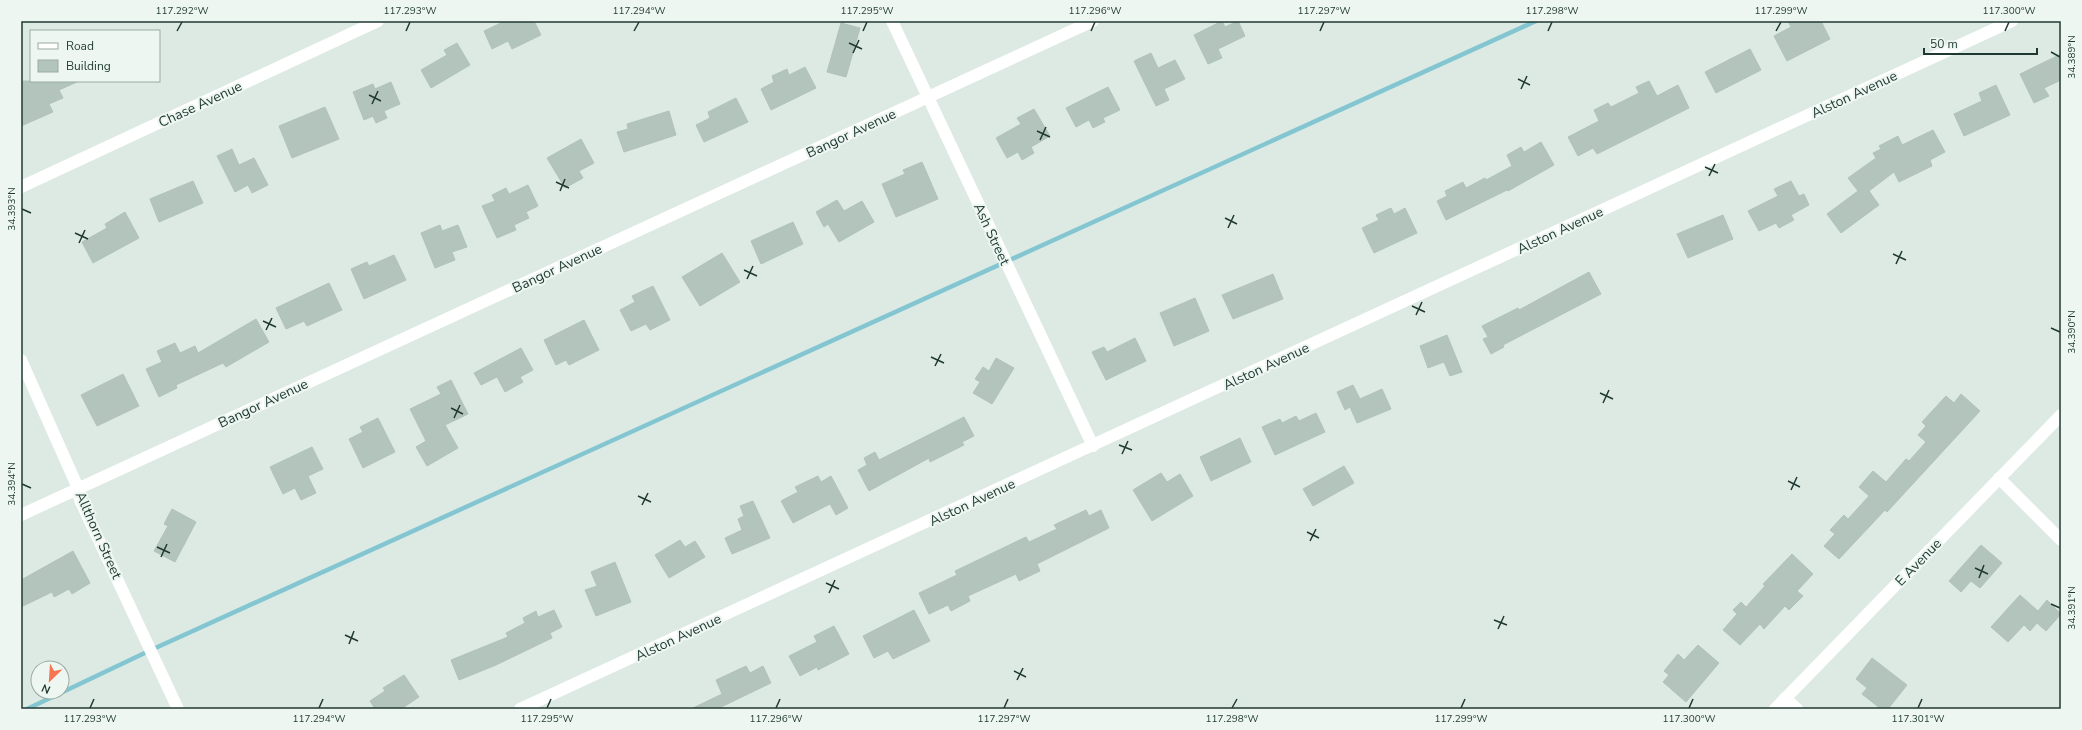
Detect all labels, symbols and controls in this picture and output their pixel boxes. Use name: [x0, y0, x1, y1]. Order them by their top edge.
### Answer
text: 117.292°W: [155, 4, 209, 18]
text: 117.293°W: [383, 4, 437, 18]
text: 117.294°W: [612, 4, 666, 18]
text: 117.295°W: [840, 4, 894, 18]
text: 117.296°W: [1068, 4, 1122, 18]
text: 117.297°W: [1297, 4, 1351, 18]
text: 117.298°W: [1525, 4, 1579, 18]
text: 117.299°W: [1754, 4, 1808, 18]
text: 117.300°W: [1982, 4, 2036, 18]
legend: [30, 30, 160, 82]
scale bar: [1924, 30, 2037, 56]
text: 34.389°N: [2065, 35, 2079, 79]
text: 50 m: [1930, 36, 1958, 52]
text: Road: [66, 38, 94, 54]
text: Building: [66, 58, 111, 74]
street label: Alston Avenue: [1808, 66, 1900, 123]
street label: Chase Avenue: [155, 77, 245, 132]
street label: Bangor Avenue: [803, 104, 899, 163]
text: 34.393°N: [5, 187, 19, 231]
street label: Ash Street: [969, 200, 1014, 268]
street label: Alston Avenue: [1514, 202, 1606, 259]
street label: Bangor Avenue: [509, 239, 605, 298]
text: 34.390°N: [2065, 310, 2079, 354]
street label: Alston Avenue: [1220, 338, 1312, 395]
street label: Bangor Avenue: [215, 374, 311, 433]
text: 34.394°N: [5, 462, 19, 506]
street label: Alston Avenue: [926, 474, 1018, 531]
street label: Allthorn Street: [71, 489, 126, 582]
street label: E Avenue: [1891, 534, 1946, 590]
text: 34.391°N: [2065, 586, 2079, 630]
street label: Alston Avenue: [632, 609, 724, 666]
north arrow: [30, 660, 70, 700]
text: N: [39, 680, 53, 697]
text: 117.293°W: [63, 712, 117, 726]
text: 117.294°W: [292, 712, 346, 726]
text: 117.295°W: [520, 712, 574, 726]
text: 117.296°W: [749, 712, 803, 726]
text: 117.297°W: [977, 712, 1031, 726]
text: 117.298°W: [1205, 712, 1259, 726]
text: 117.299°W: [1434, 712, 1488, 726]
text: 117.300°W: [1662, 712, 1716, 726]
text: 117.301°W: [1891, 712, 1945, 726]

